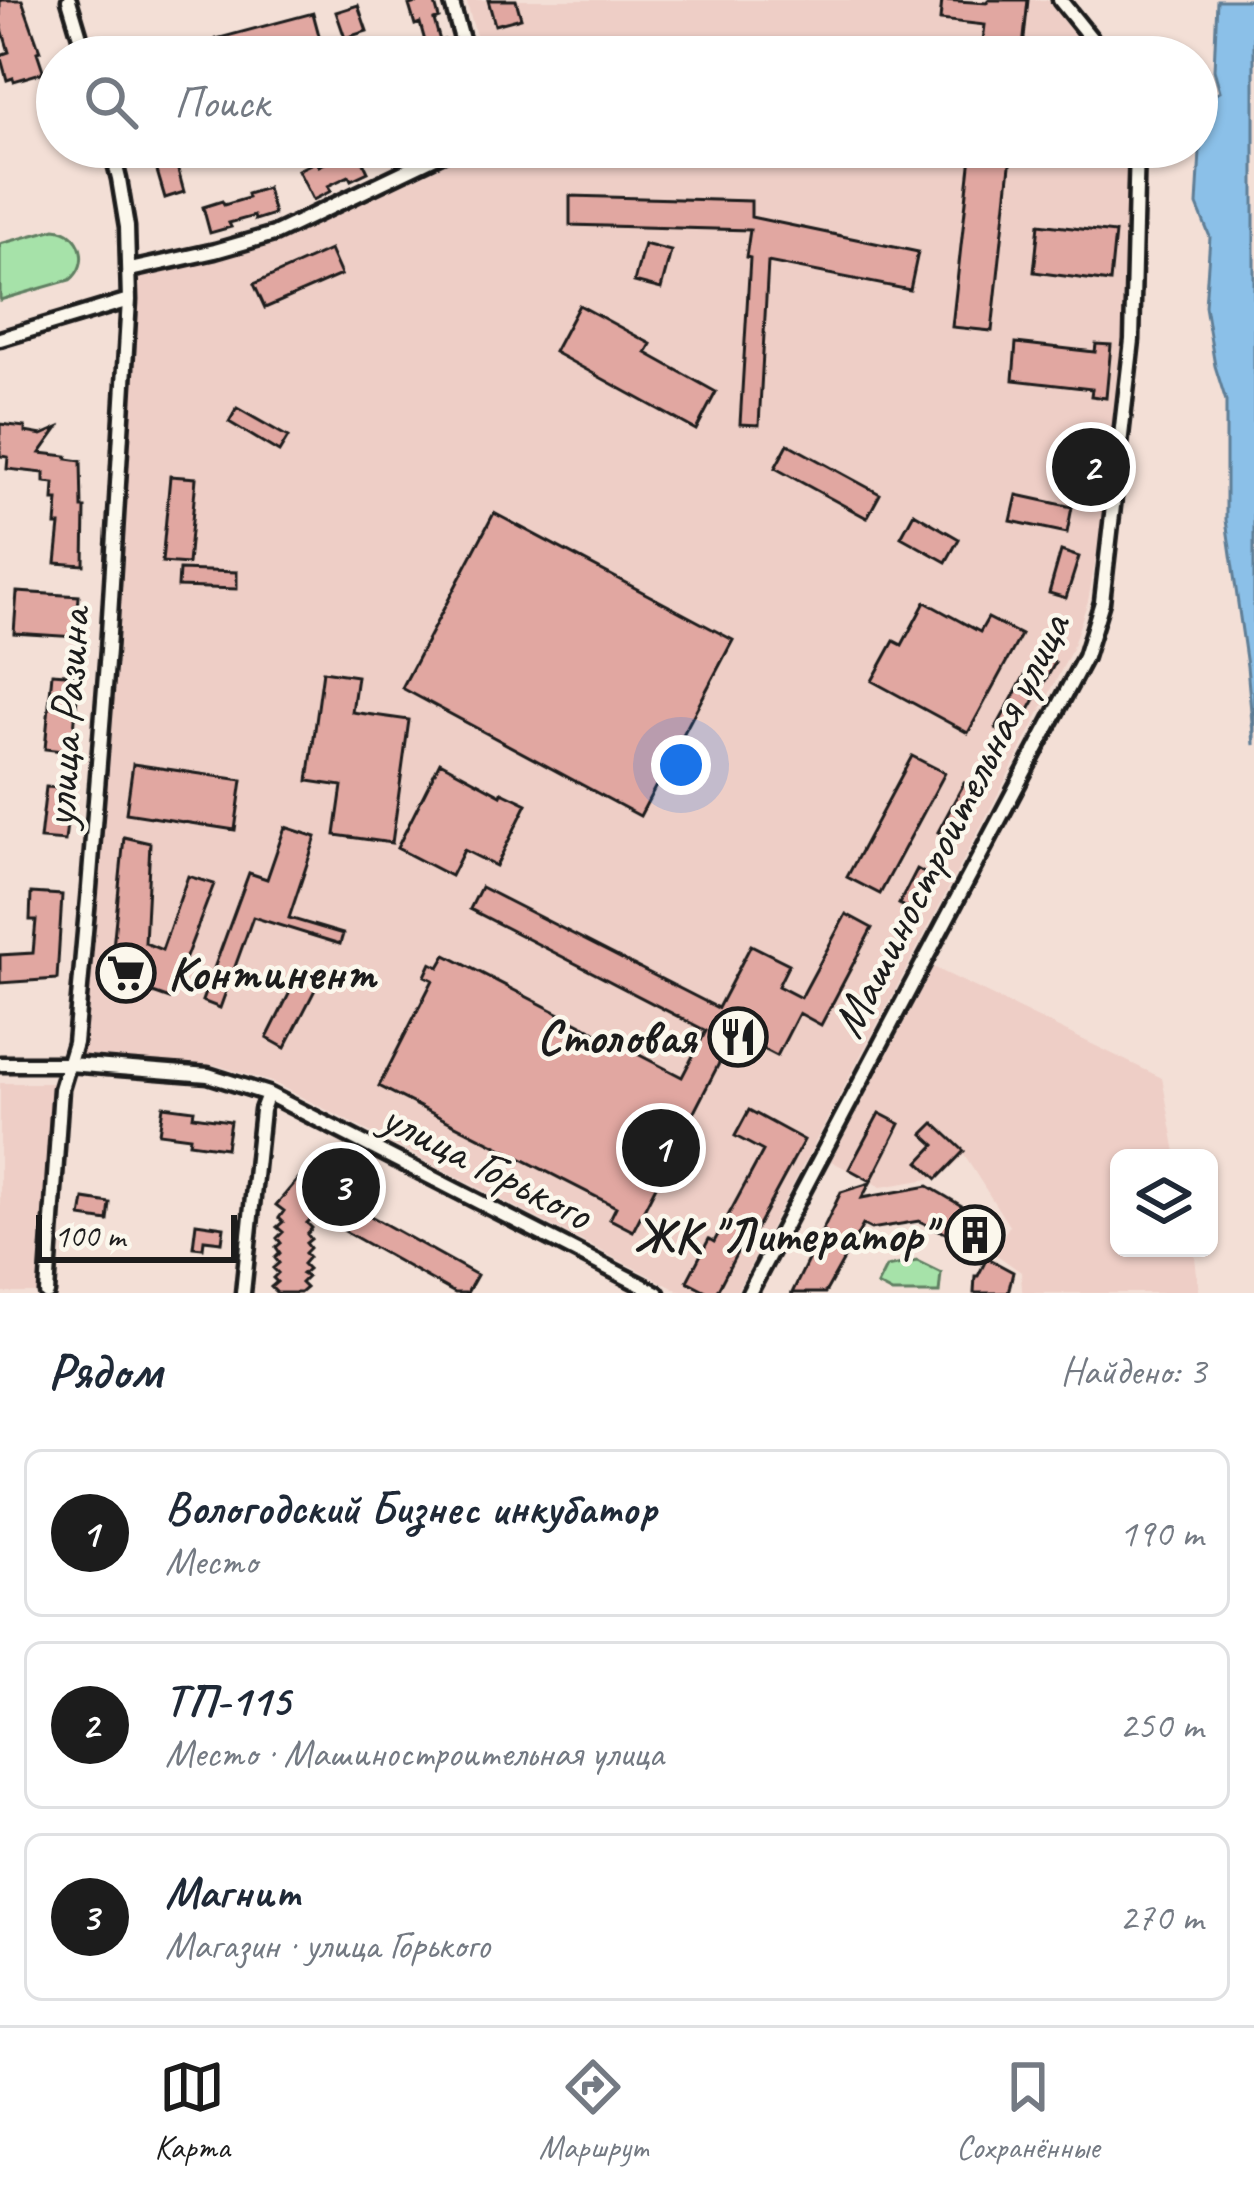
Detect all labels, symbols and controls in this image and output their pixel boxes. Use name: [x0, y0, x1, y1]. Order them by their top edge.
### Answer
search box: [36, 36, 1218, 168]
icon: search: [78, 69, 144, 135]
text: Поиск: [174, 74, 269, 131]
pin: 2: [1052, 422, 1130, 512]
street label: Машиностроительная улица: [817, 600, 1084, 1047]
street label: улица Разина: [28, 602, 104, 832]
your location: [651, 735, 711, 795]
supermarket icon: Континент: [95, 942, 157, 1004]
place label: Континент: [168, 943, 379, 1003]
restaurant icon: Столовая: [707, 1006, 769, 1068]
place label: Столовая: [537, 1007, 698, 1067]
street label: улица Горького: [369, 1085, 604, 1244]
pin: 1: [622, 1103, 700, 1193]
pin: 3: [302, 1142, 380, 1232]
map controls: [1110, 1149, 1218, 1257]
button: layers: [1110, 1149, 1218, 1257]
building icon: ЖК "Литератор": [944, 1204, 1006, 1266]
place label: ЖК "Литератор": [634, 1205, 944, 1265]
scale bar: [36, 1209, 237, 1262]
text: 100 m: [54, 1215, 125, 1257]
text: Рядом: [48, 1339, 162, 1403]
text: Найдено: 3: [1061, 1347, 1206, 1396]
text: Вологодский Бизнес инкубатор: [165, 1480, 657, 1537]
text: 1: [81, 1509, 99, 1558]
text: 190 m: [1119, 1509, 1203, 1558]
text: Место: [165, 1537, 257, 1586]
text: ТП-115: [165, 1672, 290, 1729]
text: 2: [81, 1701, 99, 1750]
text: 250 m: [1119, 1701, 1203, 1750]
text: Место · Машиностроительная улица: [165, 1729, 664, 1778]
text: Магнит: [165, 1864, 301, 1921]
text: 3: [81, 1893, 99, 1942]
text: 270 m: [1119, 1893, 1203, 1942]
text: Магазин · улица Горького: [165, 1921, 490, 1970]
tab: Карта: [154, 2054, 230, 2168]
tab: Маршрут: [539, 2054, 648, 2168]
tab: Сохранённые: [956, 2054, 1100, 2168]

